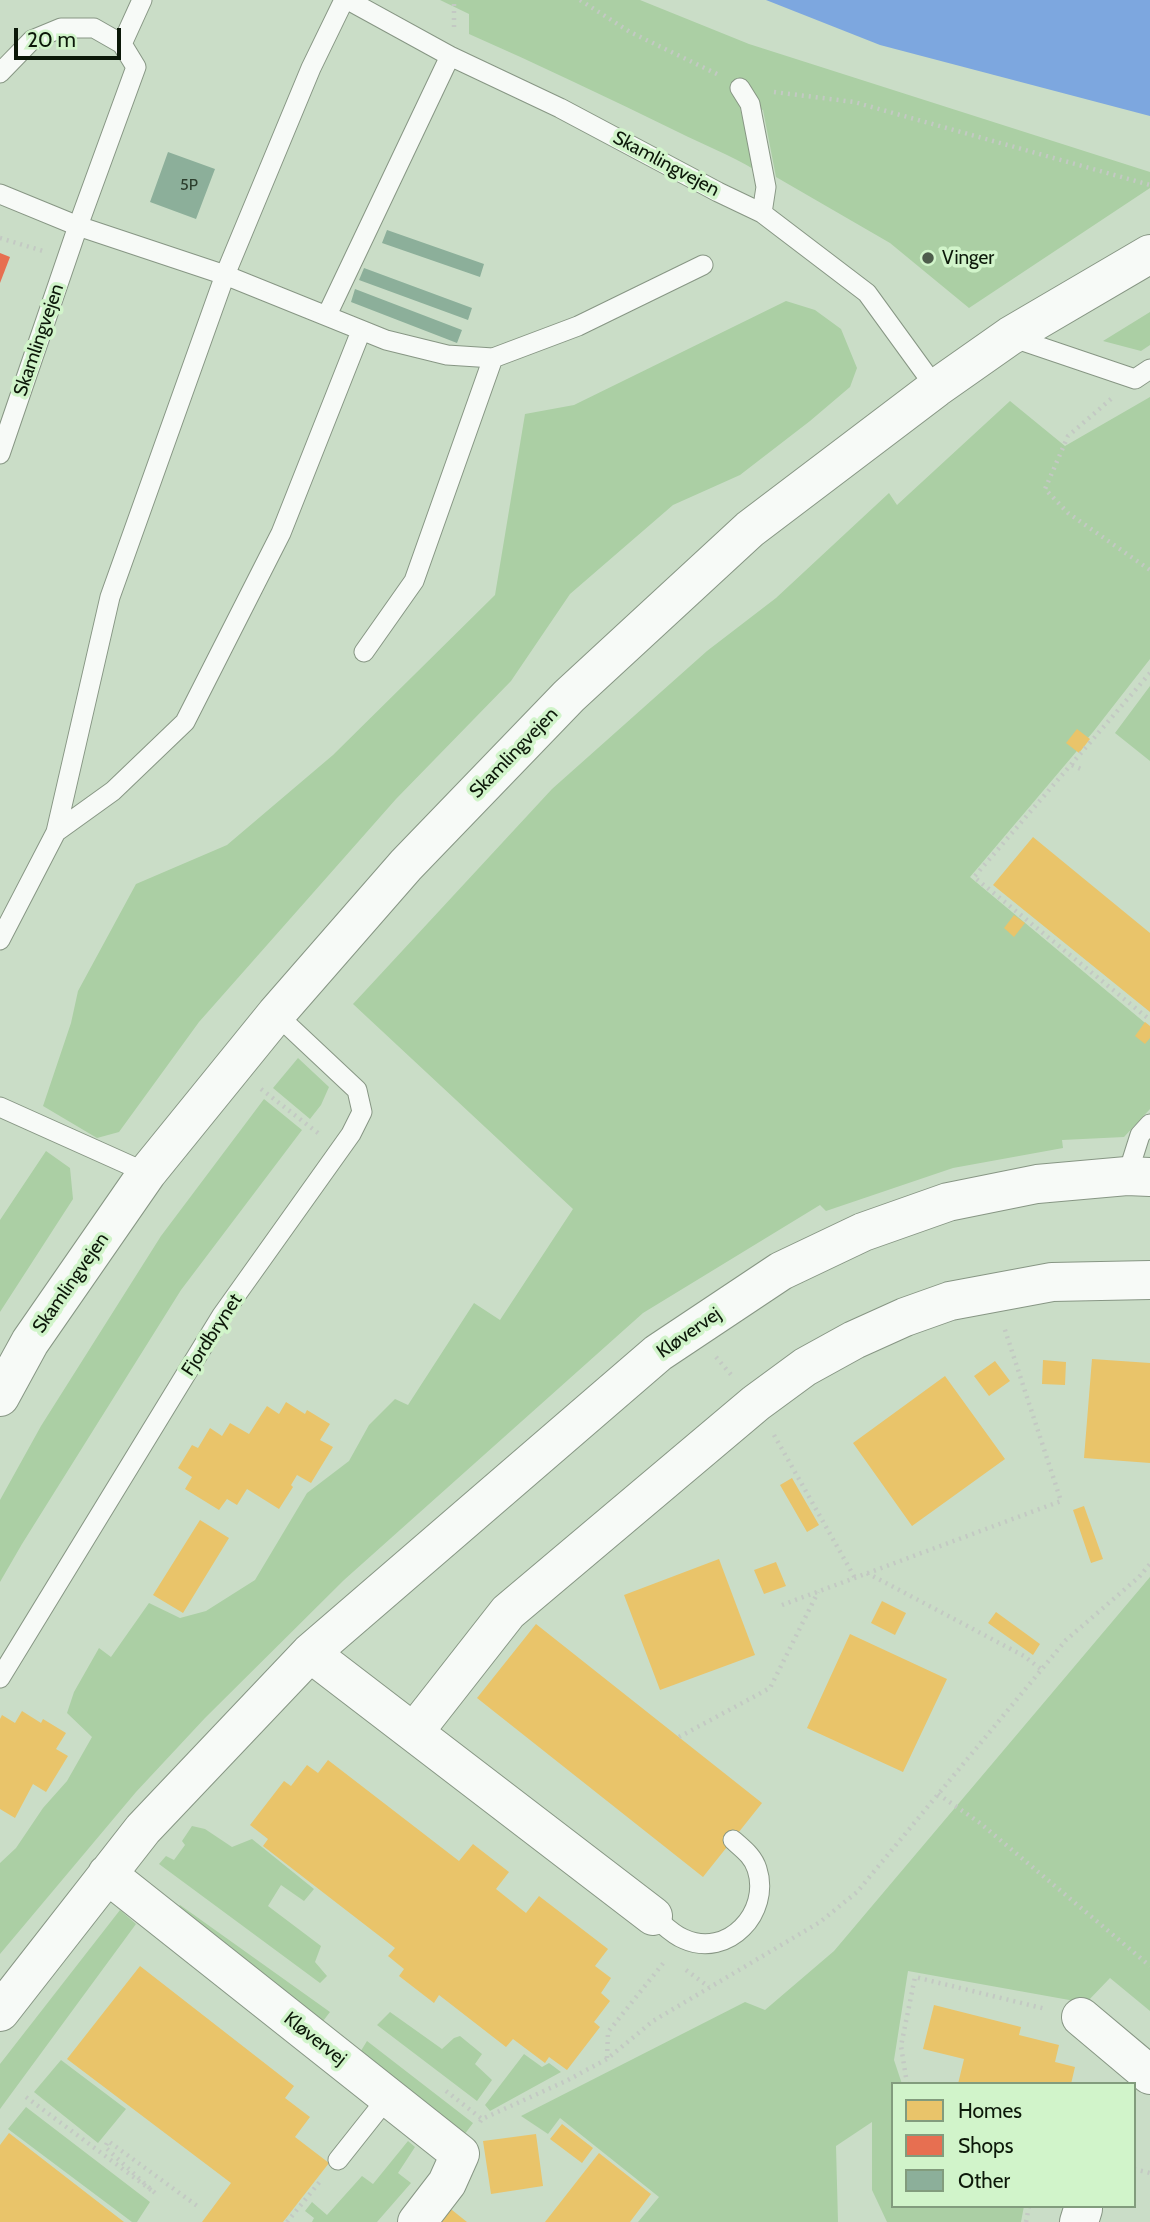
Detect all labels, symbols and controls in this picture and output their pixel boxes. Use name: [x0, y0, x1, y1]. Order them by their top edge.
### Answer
scale bar: [18, 14, 124, 58]
text: 20 m: [27, 27, 76, 52]
street label: Skamlingvejen: [609, 126, 723, 202]
house number: 5P: [180, 175, 198, 195]
place label: Vinger: [942, 247, 994, 269]
marker: Vinger: [920, 250, 936, 266]
street label: Skamlingvejen: [9, 281, 69, 399]
street label: Skamlingvejen: [465, 703, 563, 803]
street label: Skamlingvejen: [28, 1229, 114, 1337]
street label: Fjordbrynet: [177, 1290, 247, 1380]
street label: Kløvervej: [652, 1303, 726, 1363]
street label: Kløvervej: [279, 2007, 351, 2071]
legend: [891, 2082, 1136, 2208]
text: Homes: [958, 2098, 1022, 2123]
text: Shops: [958, 2133, 1013, 2158]
text: Other: [958, 2168, 1010, 2193]

